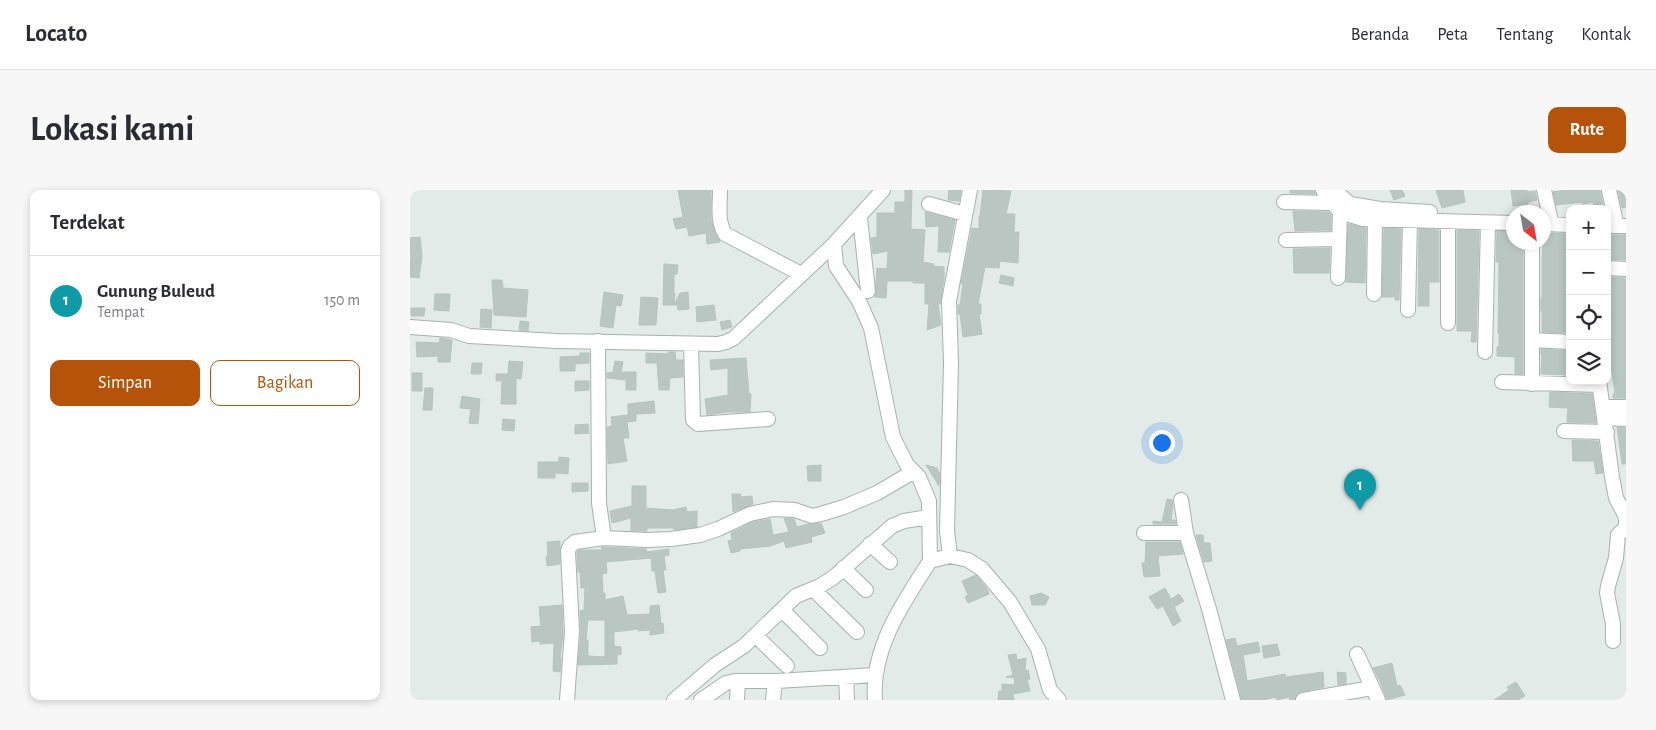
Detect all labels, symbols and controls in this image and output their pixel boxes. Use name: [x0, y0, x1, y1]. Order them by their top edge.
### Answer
text: Locato: [25, 22, 87, 46]
text: Beranda: [1351, 26, 1409, 44]
text: Peta: [1437, 26, 1468, 44]
text: Tentang: [1496, 26, 1553, 44]
text: Kontak: [1581, 26, 1631, 44]
button: Rute: [1548, 107, 1626, 153]
text: Lokasi kami: [30, 112, 194, 147]
north arrow: [1506, 205, 1551, 250]
map controls: [1566, 205, 1611, 385]
button: +: [1566, 205, 1611, 250]
text: Terdekat: [50, 212, 125, 233]
button: −: [1566, 250, 1611, 295]
text: Gunung Buleud: [97, 282, 215, 301]
text: 1: [63, 292, 69, 308]
text: 150 m: [324, 292, 360, 308]
button: locate: [1566, 295, 1611, 340]
text: Tempat: [97, 304, 145, 320]
button: layers: [1566, 340, 1611, 385]
button: Simpan: [50, 360, 200, 406]
button: Bagikan: [210, 360, 360, 406]
your location: [1149, 430, 1175, 456]
pin: 1: [1344, 469, 1376, 510]

